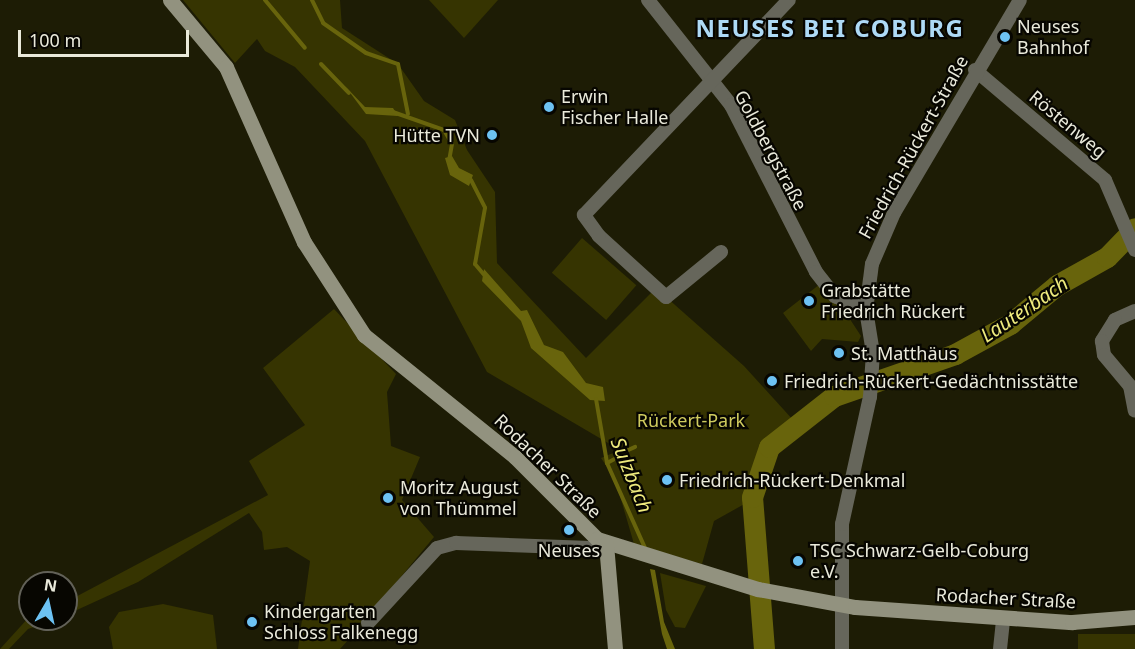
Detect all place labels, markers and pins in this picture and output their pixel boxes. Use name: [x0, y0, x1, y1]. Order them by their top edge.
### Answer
place label: Neuses Bahnhof: [1017, 16, 1089, 58]
marker: Neuses Bahnhof: [998, 30, 1012, 44]
place label: Erwin Fischer Halle: [561, 86, 669, 128]
marker: Erwin Fischer Halle: [542, 100, 556, 114]
place label: Hütte TVN: [393, 124, 480, 146]
marker: Hütte TVN: [485, 128, 499, 142]
place label: Grabstätte Friedrich Rückert: [821, 280, 965, 322]
marker: Grabstätte Friedrich Rückert: [802, 294, 816, 308]
place label: St. Matthäus: [851, 342, 957, 364]
marker: St. Matthäus: [832, 346, 846, 360]
place label: Friedrich-Rückert-Gedächtnisstätte: [784, 370, 1078, 392]
marker: Friedrich-Rückert-Gedächtnisstätte: [765, 374, 779, 388]
place label: Friedrich-Rückert-Denkmal: [679, 469, 905, 491]
marker: Friedrich-Rückert-Denkmal: [660, 473, 674, 487]
place label: Moritz August von Thümmel: [400, 477, 519, 520]
marker: Moritz August von Thümmel: [381, 491, 395, 505]
marker: Neuses: [562, 523, 576, 537]
place label: Neuses: [538, 539, 600, 561]
place label: TSC Schwarz-Gelb-Coburg e.V.: [810, 540, 1029, 582]
marker: TSC Schwarz-Gelb-Coburg e.V.: [791, 554, 805, 568]
place label: Kindergarten Schloss Falkenegg: [264, 601, 418, 644]
marker: Kindergarten Schloss Falkenegg: [245, 615, 259, 629]

